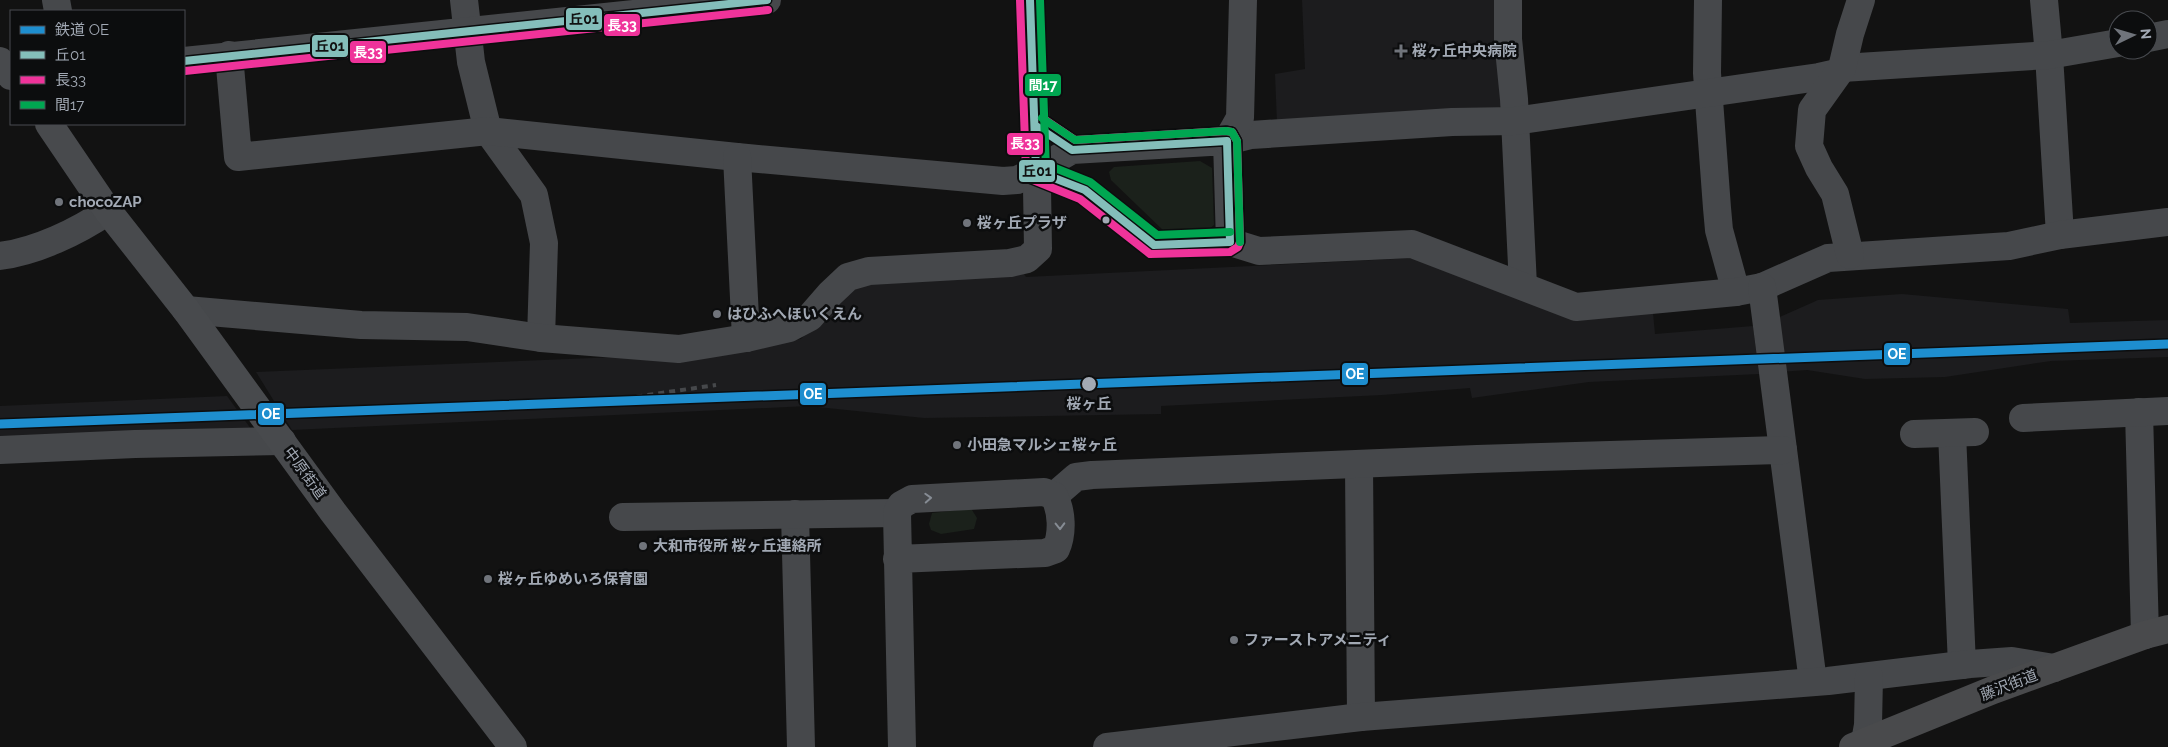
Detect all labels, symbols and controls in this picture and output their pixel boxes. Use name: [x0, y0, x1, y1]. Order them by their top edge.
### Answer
line badge: 丘01: [565, 7, 603, 31]
legend: [10, 10, 185, 125]
north arrow: [2108, 10, 2158, 60]
text: 丘01: [569, 11, 599, 27]
line badge: 長33: [603, 13, 641, 37]
text: 長33: [607, 17, 637, 33]
text: 鉄道 OE: [55, 21, 109, 39]
text: N: [2138, 28, 2154, 40]
line badge: 丘01: [311, 34, 349, 58]
text: 丘01: [315, 38, 345, 54]
line badge: 長33: [349, 40, 387, 64]
place label: 桜ヶ丘中央病院: [1412, 42, 1517, 60]
text: 長33: [353, 44, 383, 60]
marker: 桜ヶ丘中央病院: [1394, 44, 1408, 58]
text: 丘01: [55, 46, 86, 64]
text: 長33: [55, 71, 86, 89]
line badge: 間17: [1024, 73, 1062, 97]
text: 間17: [1029, 77, 1058, 93]
text: 間17: [55, 96, 84, 114]
line badge: 長33: [1006, 132, 1044, 156]
text: 長33: [1010, 135, 1040, 151]
line badge: 丘01: [1018, 159, 1056, 183]
text: 丘01: [1022, 163, 1052, 179]
place label: chocoZAP: [69, 193, 142, 211]
marker: chocoZAP: [53, 196, 65, 208]
place label: 桜ヶ丘プラザ: [977, 214, 1067, 232]
unlabelled marker: [1101, 215, 1111, 225]
marker: 桜ヶ丘プラザ: [961, 217, 973, 229]
place label: はひふへほいくえん: [727, 305, 862, 323]
marker: はひふへほいくえん: [711, 308, 723, 320]
line badge: OE: [1883, 342, 1911, 366]
text: OE: [1888, 346, 1907, 362]
line badge: OE: [1341, 362, 1369, 386]
text: OE: [1346, 366, 1365, 382]
marker: 桜ヶ丘: [1080, 375, 1098, 393]
line badge: OE: [799, 382, 827, 406]
text: OE: [804, 386, 823, 402]
place label: 桜ヶ丘: [1066, 395, 1112, 413]
line badge: OE: [257, 402, 285, 426]
text: OE: [262, 406, 281, 422]
place label: 小田急マルシェ桜ヶ丘: [967, 436, 1117, 454]
marker: 小田急マルシェ桜ヶ丘: [951, 439, 963, 451]
street label: 中原街道: [280, 443, 330, 503]
one-way arrow: [924, 493, 932, 503]
one-way arrow: [1055, 522, 1065, 530]
place label: 大和市役所 桜ヶ丘連絡所: [653, 537, 822, 555]
marker: 大和市役所 桜ヶ丘連絡所: [637, 540, 649, 552]
place label: 桜ヶ丘ゆめいろ保育園: [498, 570, 648, 588]
marker: 桜ヶ丘ゆめいろ保育園: [482, 573, 494, 585]
place label: ファーストアメニティ: [1244, 631, 1392, 649]
marker: ファーストアメニティ: [1228, 634, 1240, 646]
street label: 藤沢街道: [1978, 666, 2040, 704]

